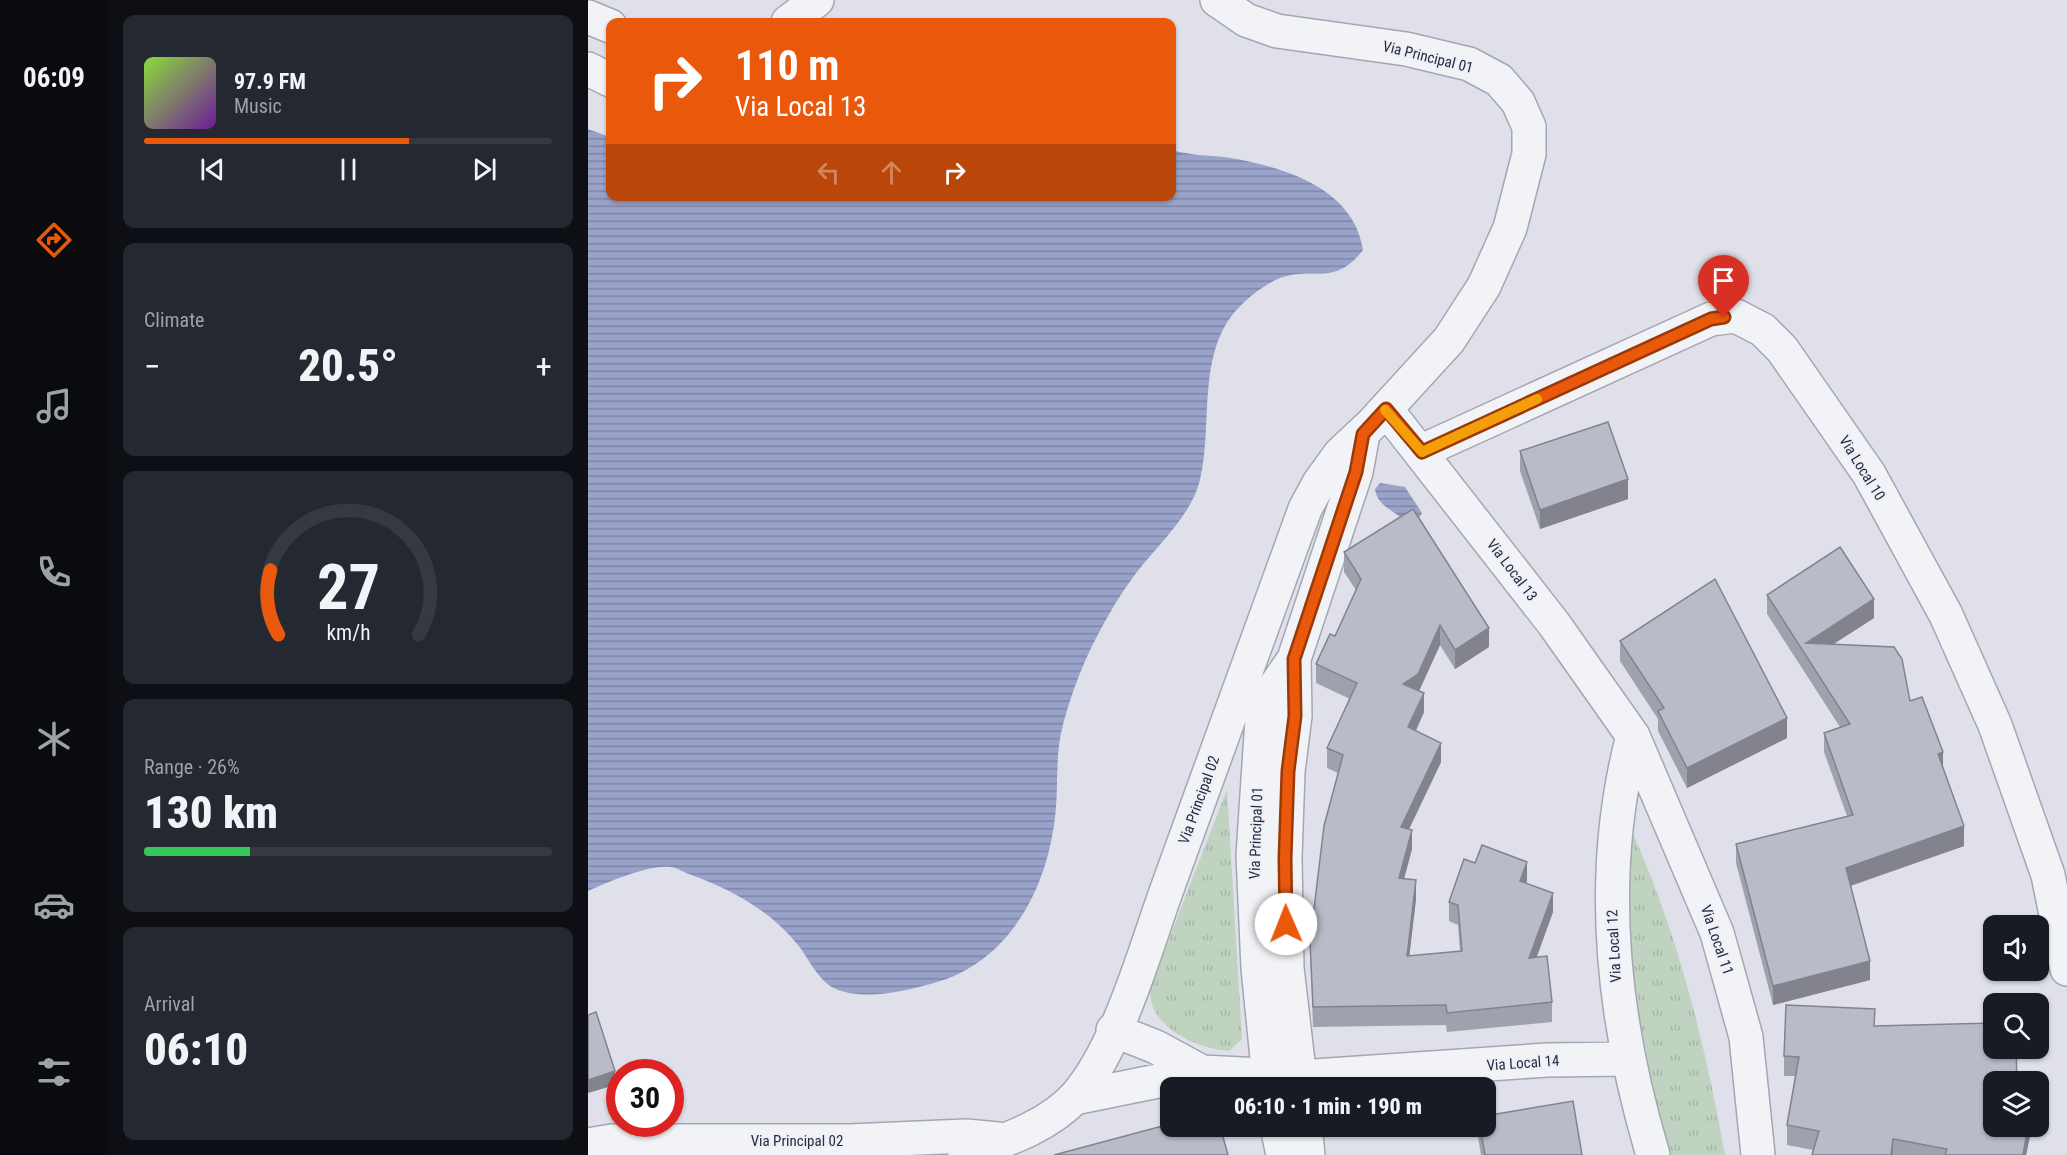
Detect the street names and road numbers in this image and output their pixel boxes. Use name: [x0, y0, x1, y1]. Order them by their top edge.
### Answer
street label: Via Principal 01: [1381, 37, 1475, 77]
street label: Via Local 10: [1835, 432, 1889, 504]
street label: Via Local 13: [1483, 535, 1541, 605]
street label: Via Principal 02: [1175, 753, 1223, 847]
street label: Via Principal 01: [1245, 786, 1267, 880]
street label: Via Local 11: [1697, 903, 1737, 977]
street label: Via Local 12: [1603, 909, 1625, 983]
street label: Via Local 14: [1486, 1051, 1560, 1075]
street label: Via Principal 02: [751, 1132, 843, 1150]

